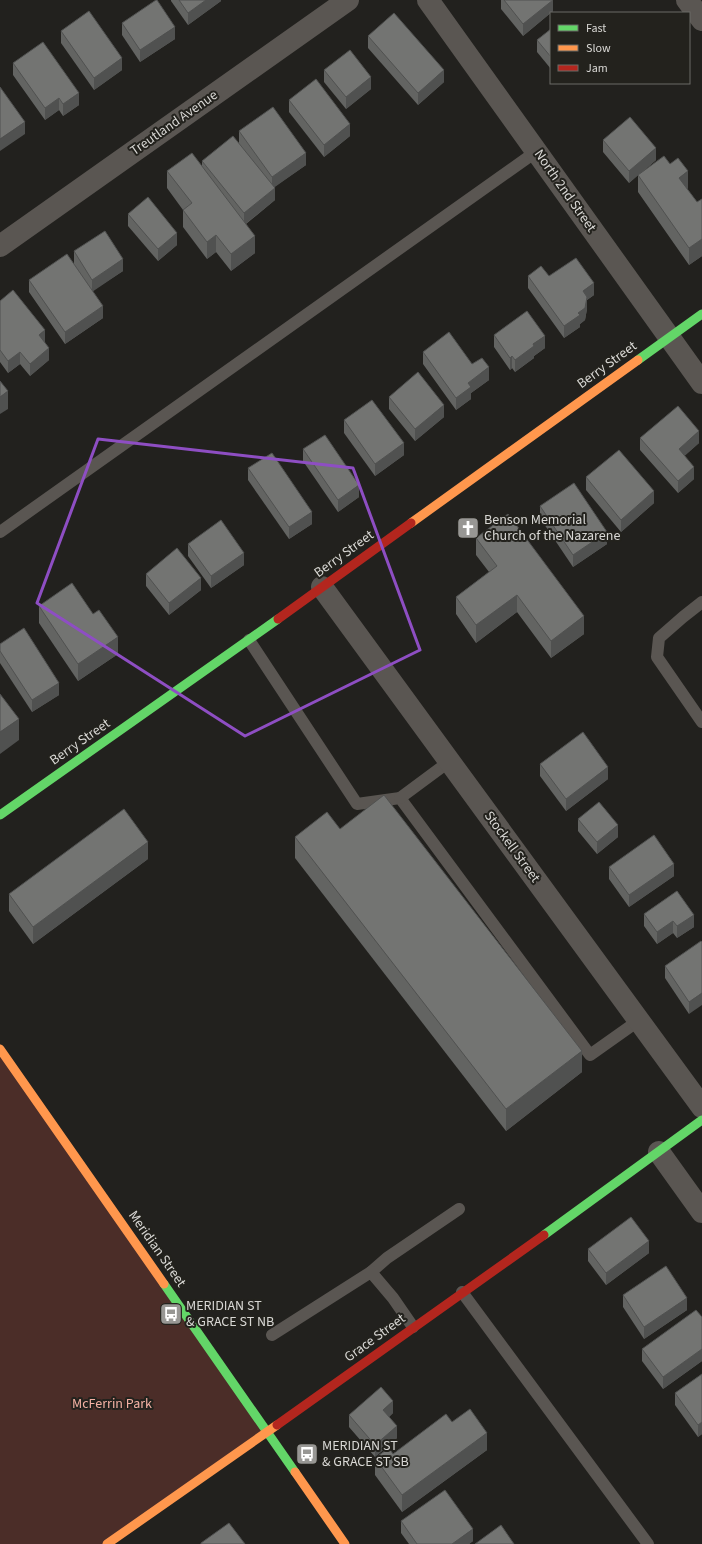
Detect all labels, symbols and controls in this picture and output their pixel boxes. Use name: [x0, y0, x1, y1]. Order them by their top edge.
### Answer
legend: [550, 12, 690, 84]
text: Fast: [586, 20, 606, 37]
text: Slow: [586, 40, 611, 57]
text: Jam: [586, 60, 608, 77]
street label: Treutland Avenue: [126, 85, 222, 161]
street label: North 2nd Street: [529, 146, 601, 237]
street label: Berry Street: [573, 336, 641, 394]
place label: Benson Memorial Church of the Nazarene: [484, 510, 620, 546]
church icon: Benson Memorial Church of the Nazarene: [455, 515, 481, 541]
street label: Berry Street: [310, 525, 378, 583]
street label: Berry Street: [46, 714, 114, 770]
street label: Stockell Street: [479, 807, 545, 887]
street label: Meridian Street: [123, 1207, 191, 1291]
place label: MERIDIAN ST & GRACE ST NB: [186, 1296, 274, 1332]
bus stop icon: MERIDIAN ST & GRACE ST NB: [158, 1301, 184, 1327]
street label: Grace Street: [340, 1309, 410, 1367]
park label: McFerrin Park: [72, 1394, 152, 1414]
place label: MERIDIAN ST & GRACE ST SB: [322, 1436, 409, 1472]
bus stop icon: MERIDIAN ST & GRACE ST SB: [294, 1441, 320, 1467]

